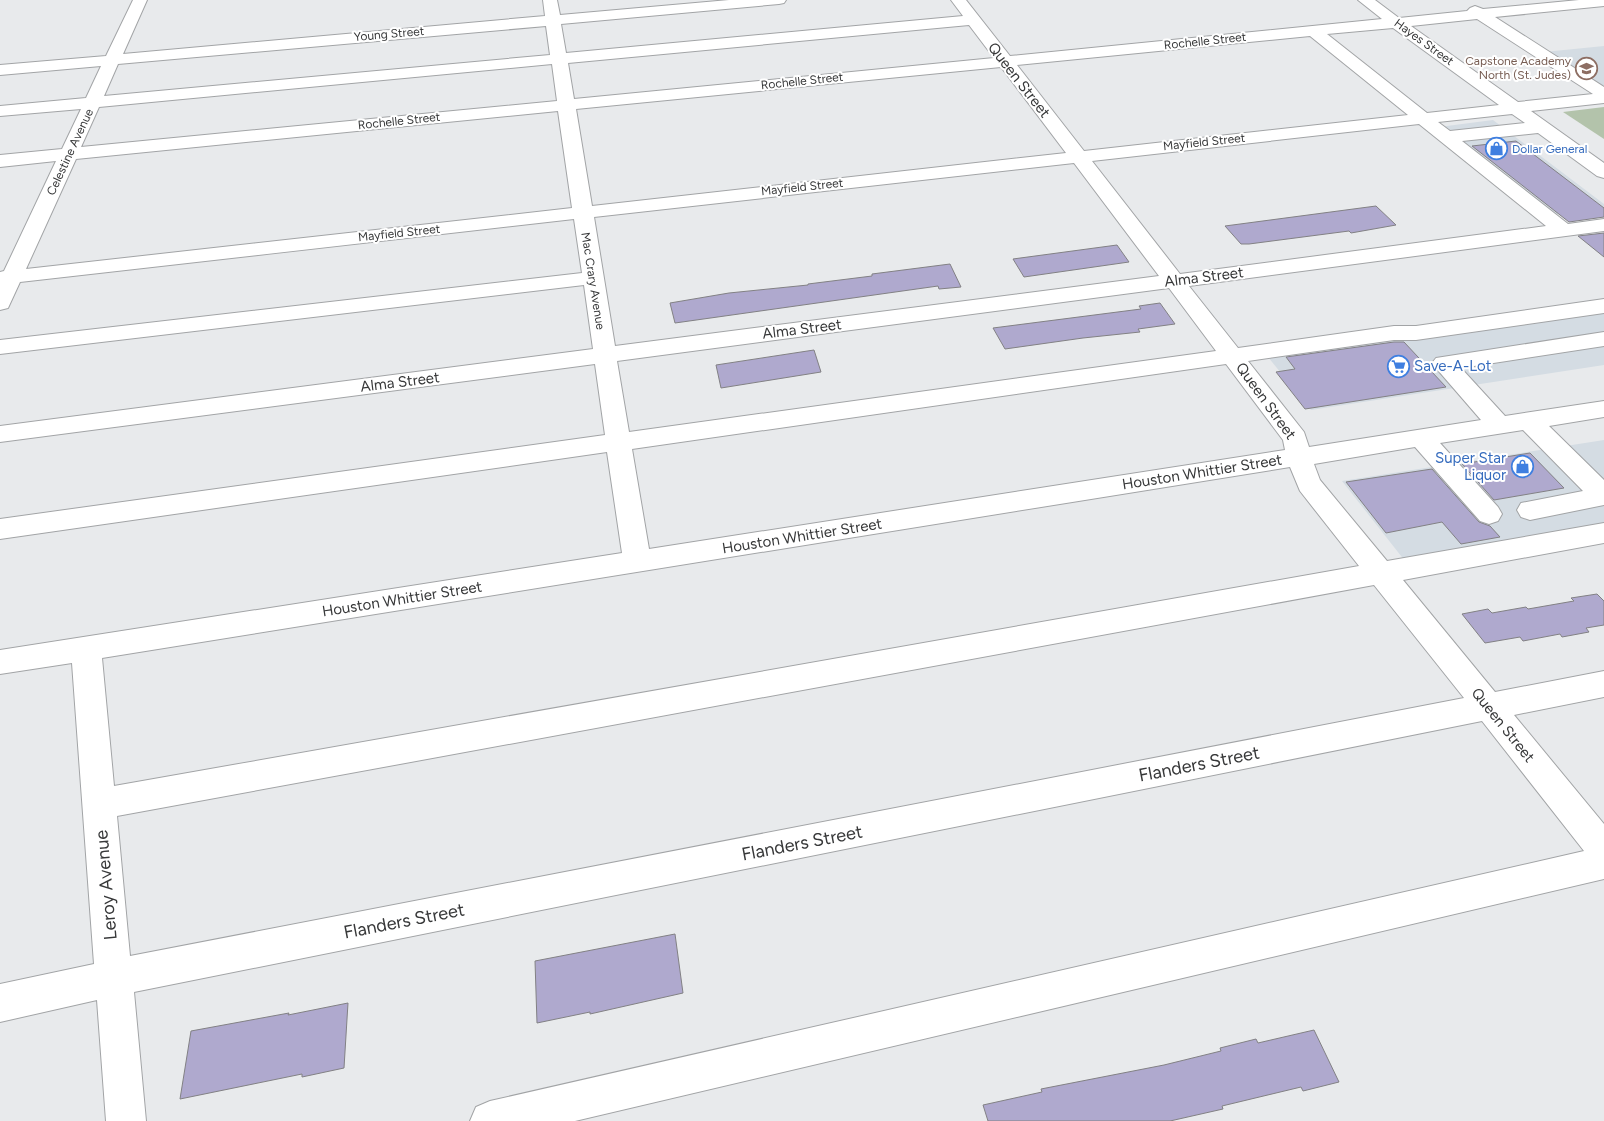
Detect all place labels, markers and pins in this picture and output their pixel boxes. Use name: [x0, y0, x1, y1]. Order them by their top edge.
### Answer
place label: Capstone Academy North (St. Judes): [1465, 54, 1572, 82]
school or university icon: Capstone Academy North (St. Judes): [1575, 56, 1599, 80]
shop icon: Dollar General: [1484, 137, 1508, 161]
place label: Dollar General: [1512, 142, 1587, 156]
supermarket icon: Save-A-Lot: [1386, 354, 1410, 378]
place label: Save-A-Lot: [1414, 357, 1492, 375]
place label: Super Star Liquor: [1435, 449, 1506, 484]
shop icon: Super Star Liquor: [1510, 455, 1534, 479]

